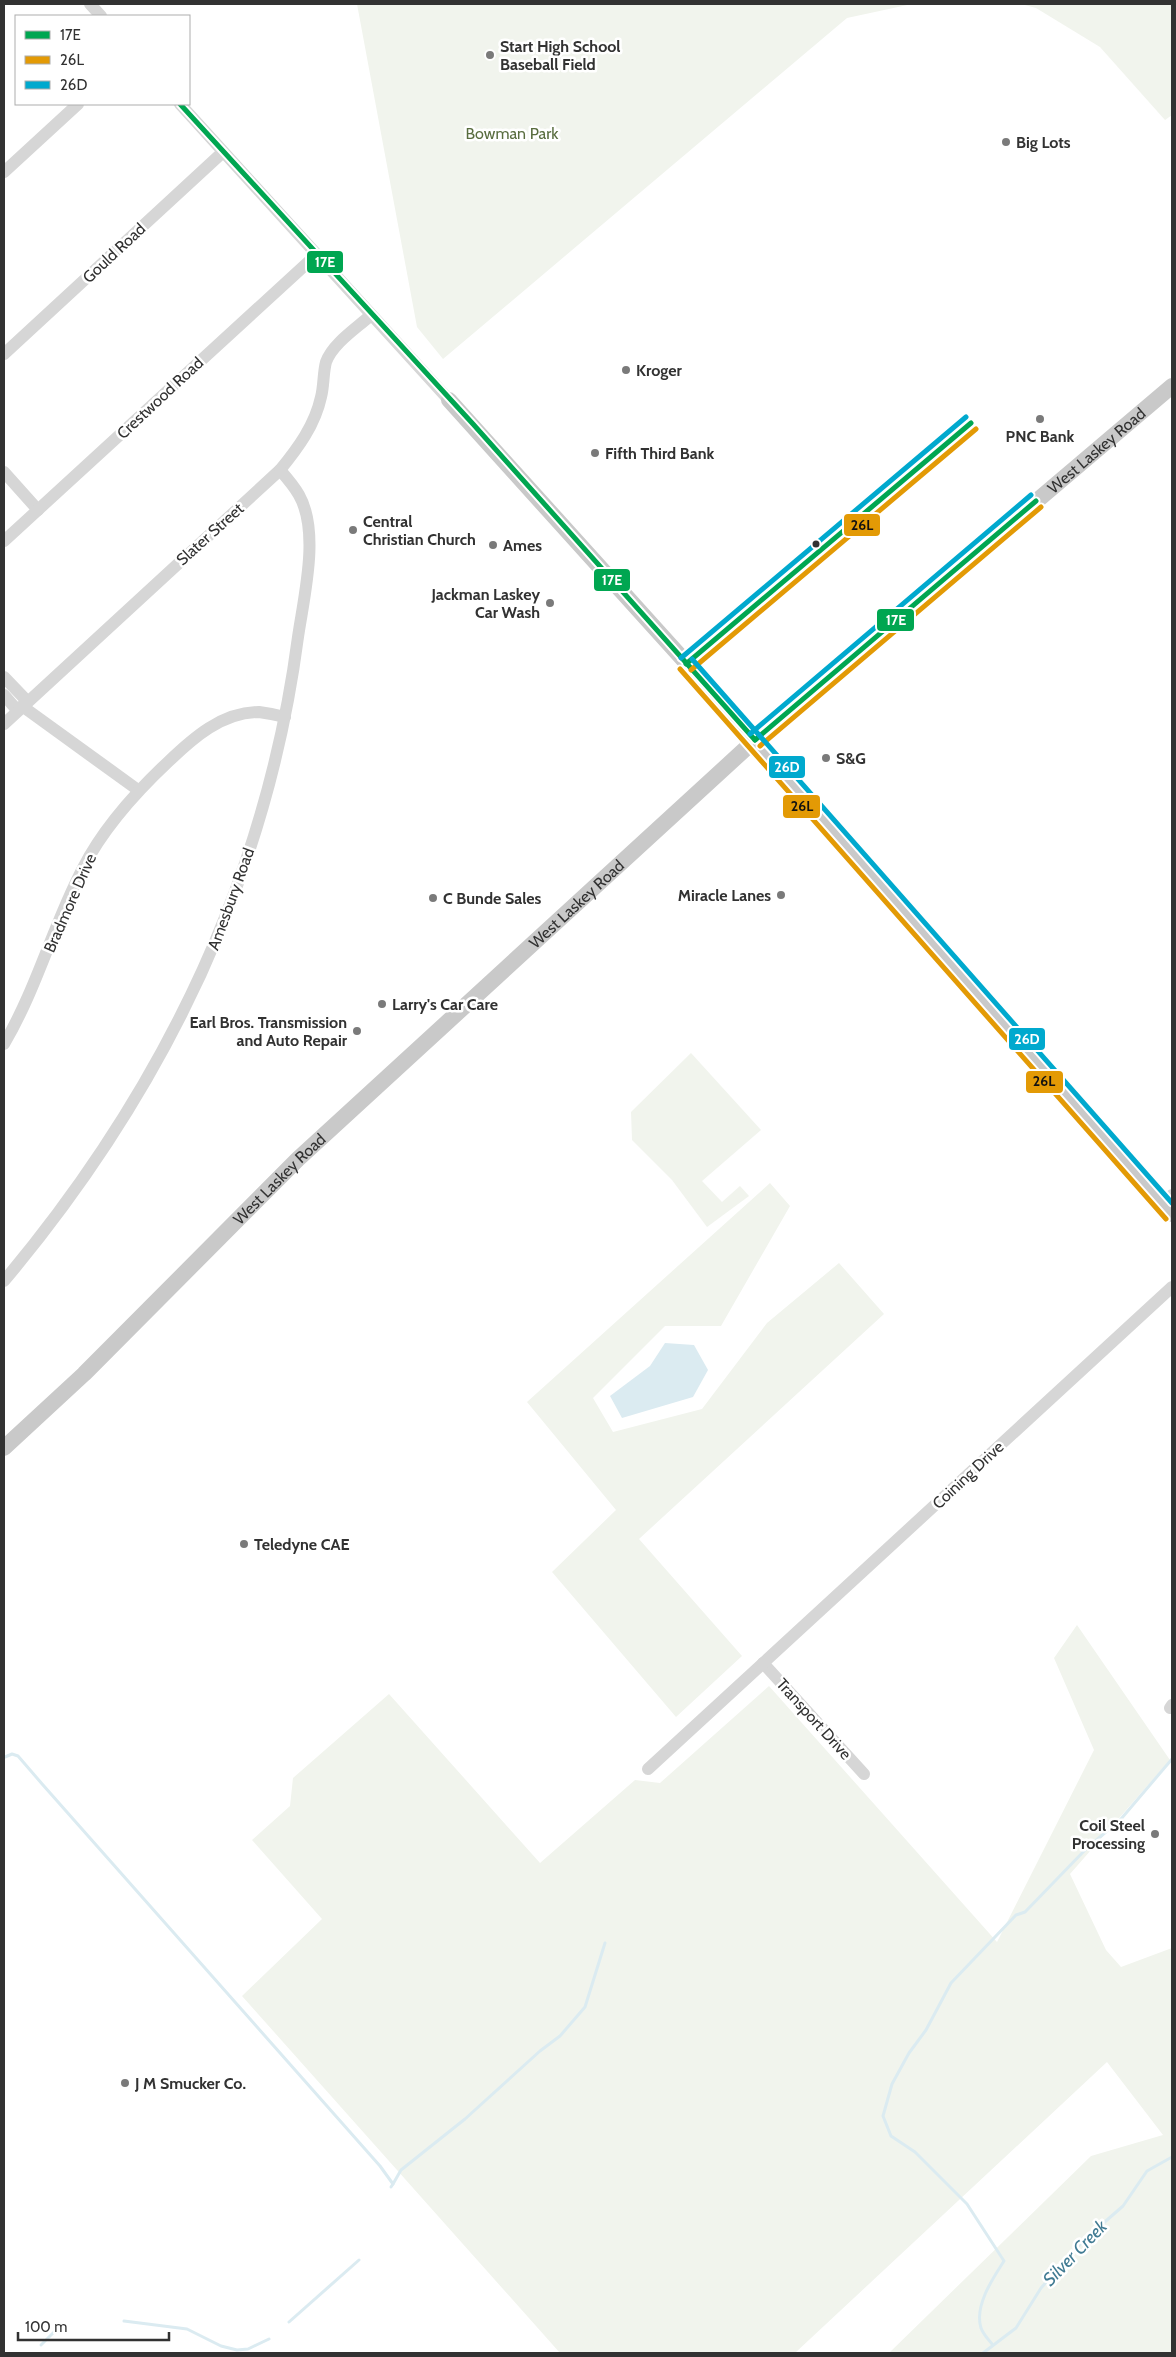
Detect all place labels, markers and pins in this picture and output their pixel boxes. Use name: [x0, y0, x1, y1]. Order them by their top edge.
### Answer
place label: Start High School Baseball Field: [500, 37, 621, 74]
marker: Start High School Baseball Field: [484, 49, 496, 61]
place label: Big Lots: [1016, 133, 1071, 152]
marker: Big Lots: [1000, 136, 1012, 148]
place label: Kroger: [636, 361, 682, 380]
marker: Kroger: [620, 364, 632, 376]
marker: PNC Bank: [1034, 413, 1046, 425]
place label: PNC Bank: [1006, 427, 1075, 446]
place label: Fifth Third Bank: [605, 444, 715, 463]
marker: Fifth Third Bank: [589, 447, 601, 459]
place label: Central Christian Church: [363, 512, 476, 549]
marker: Central Christian Church: [347, 524, 359, 536]
place label: Ames: [503, 536, 542, 555]
marker: Ames: [487, 539, 499, 551]
unlabelled marker: [811, 539, 821, 549]
place label: Jackman Laskey Car Wash: [430, 585, 540, 622]
marker: Jackman Laskey Car Wash: [544, 597, 556, 609]
place label: S&G: [836, 749, 866, 768]
marker: S&G: [820, 752, 832, 764]
place label: Miracle Lanes: [678, 886, 771, 905]
place label: C Bunde Sales: [443, 889, 542, 908]
marker: Miracle Lanes: [775, 889, 787, 901]
marker: C Bunde Sales: [427, 892, 439, 904]
place label: Larry's Car Care: [392, 995, 498, 1014]
marker: Larry's Car Care: [376, 998, 388, 1010]
place label: Earl Bros. Transmission and Auto Repair: [189, 1013, 348, 1050]
marker: Earl Bros. Transmission and Auto Repair: [351, 1025, 363, 1037]
place label: Teledyne CAE: [254, 1535, 350, 1554]
marker: Teledyne CAE: [238, 1538, 250, 1550]
place label: Coil Steel Processing: [1072, 1816, 1145, 1853]
marker: Coil Steel Processing: [1149, 1828, 1161, 1840]
place label: J M Smucker Co.: [134, 2074, 246, 2093]
marker: J M Smucker Co.: [119, 2077, 131, 2089]

